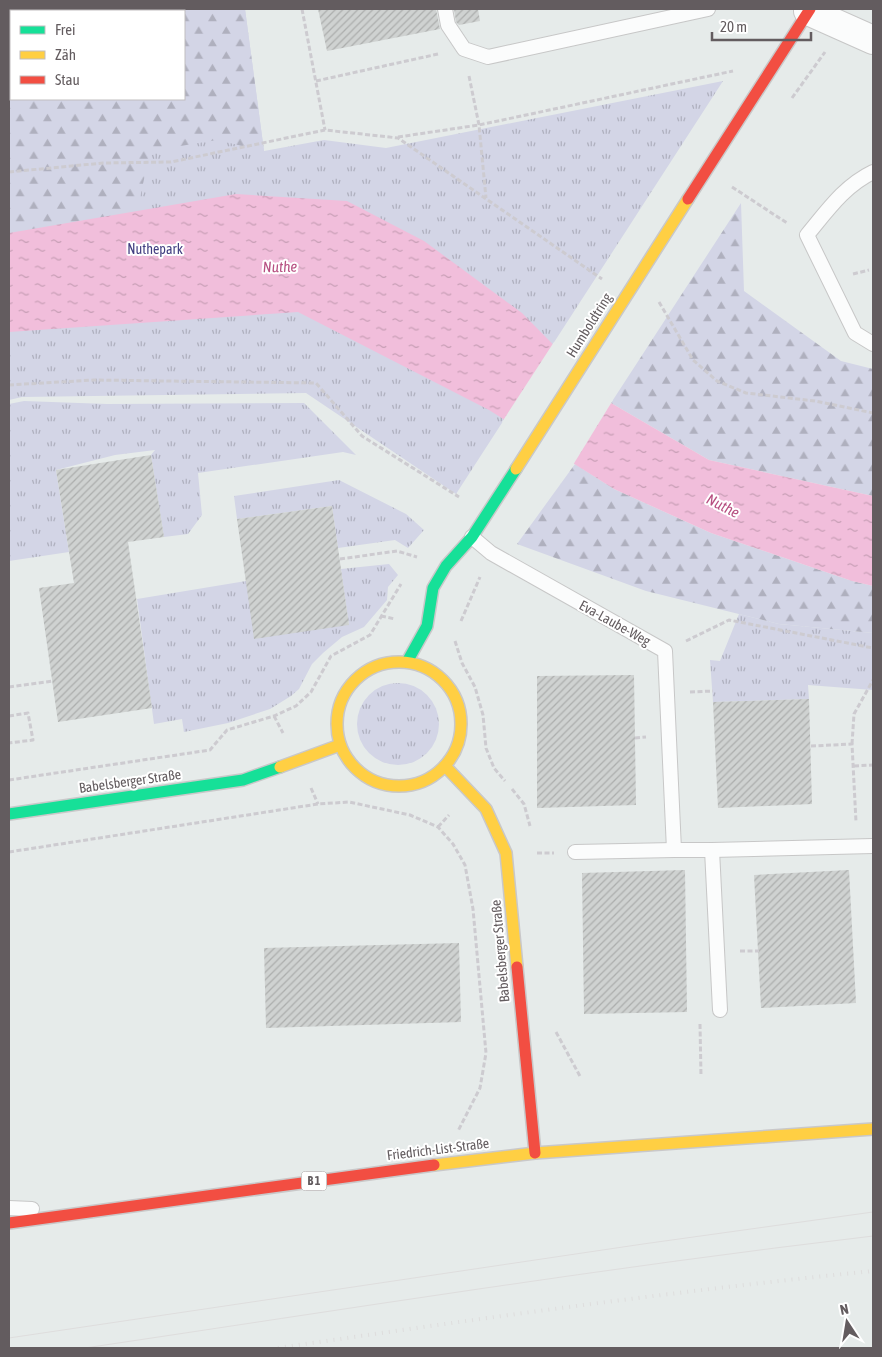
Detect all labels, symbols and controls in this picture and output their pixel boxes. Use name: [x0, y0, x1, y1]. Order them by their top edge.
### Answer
legend: [10, 10, 185, 100]
scale bar: [712, 10, 811, 42]
text: 20 m: [720, 18, 747, 35]
text: Frei: [55, 21, 75, 38]
text: Zäh: [55, 46, 76, 63]
text: Stau: [55, 71, 80, 88]
park label: Nuthepark: [127, 241, 183, 257]
water label: Nuthe: [263, 258, 298, 275]
street label: Humboldtring: [563, 290, 615, 360]
water label: Nuthe: [704, 490, 743, 521]
street label: Eva-Laube-Weg: [577, 597, 653, 649]
street label: Babelsberger Straße: [78, 766, 182, 796]
street label: Babelsberger Straße: [488, 899, 512, 1003]
street label: Friedrich-List-Straße: [386, 1135, 490, 1163]
road number: B 1: [302, 1172, 326, 1190]
north arrow: [822, 1297, 872, 1347]
text: N: [839, 1301, 850, 1318]

